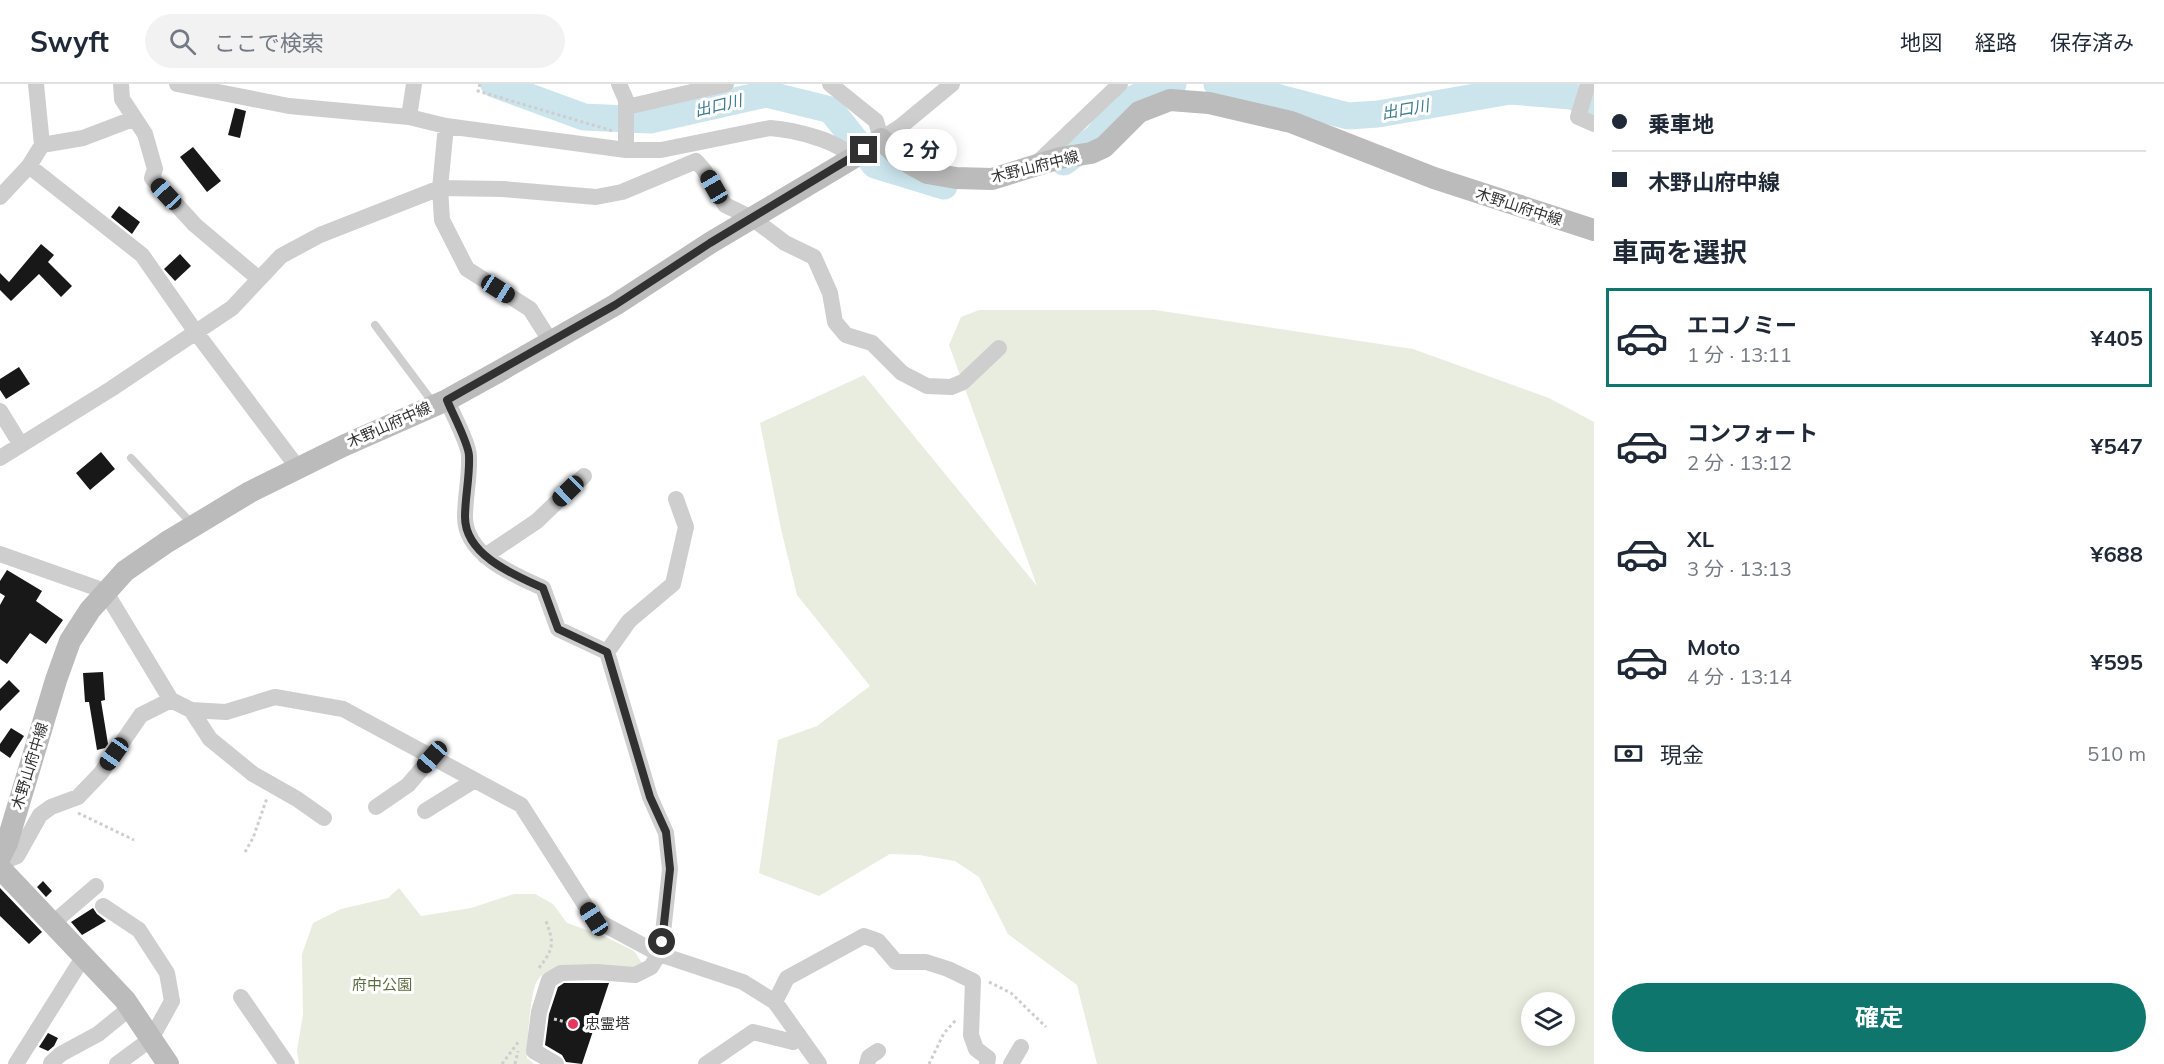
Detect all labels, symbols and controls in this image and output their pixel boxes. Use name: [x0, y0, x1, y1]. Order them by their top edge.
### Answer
search box: [145, 14, 565, 68]
text: Swyft: [30, 24, 109, 59]
icon: search: [166, 25, 199, 58]
text: ここで検索: [214, 29, 324, 57]
text: 地図: [1900, 29, 1942, 55]
text: 経路: [1975, 29, 2017, 55]
text: 保存済み: [2050, 29, 2134, 55]
water label: 出口川: [692, 89, 746, 120]
water label: 出口川: [1380, 95, 1432, 123]
text: 乗車地: [1648, 110, 1714, 138]
callout: 2 分: [885, 129, 957, 171]
route end: [850, 136, 877, 163]
text: 2 分: [902, 137, 940, 162]
street label: 木野山府中線: [989, 146, 1081, 187]
car: [697, 167, 731, 207]
text: 木野山府中線: [1648, 168, 1780, 196]
car: [147, 175, 185, 213]
street label: 木野山府中線: [1473, 184, 1565, 229]
text: 車両を選択: [1612, 235, 1747, 269]
car: [478, 272, 518, 306]
icon: car: [1615, 311, 1669, 365]
text: エコノミー: [1687, 311, 1797, 339]
text: ¥405: [2090, 324, 2143, 352]
text: 1 分 · 13:11: [1687, 342, 1792, 367]
street label: 木野山府中線: [344, 398, 434, 452]
icon: car: [1615, 419, 1669, 473]
text: コンフォート: [1687, 419, 1818, 447]
text: ¥547: [2090, 432, 2143, 460]
text: 2 分 · 13:12: [1687, 450, 1792, 475]
car: [549, 472, 587, 510]
text: XL: [1687, 525, 1714, 553]
icon: car: [1615, 527, 1669, 581]
text: ¥688: [2090, 540, 2143, 568]
text: 3 分 · 13:13: [1687, 556, 1792, 581]
text: Moto: [1687, 633, 1740, 661]
icon: car: [1615, 635, 1669, 689]
text: ¥595: [2090, 648, 2143, 676]
text: 4 分 · 13:14: [1687, 664, 1792, 689]
street label: 木野山府中線: [7, 720, 52, 812]
car: [96, 734, 132, 774]
icon: cash: [1612, 737, 1645, 770]
car: [413, 738, 451, 776]
text: 現金: [1660, 741, 1704, 769]
text: 510 m: [2087, 741, 2146, 766]
car: [577, 899, 611, 939]
route start: [648, 928, 675, 955]
park label: 府中公園: [352, 975, 412, 994]
button: 確定: [1612, 983, 2146, 1052]
map controls: [1521, 992, 1575, 1046]
button: layers: [1521, 992, 1575, 1046]
place label: 忠霊塔: [585, 1014, 630, 1033]
marker: 忠霊塔: [566, 1017, 580, 1031]

